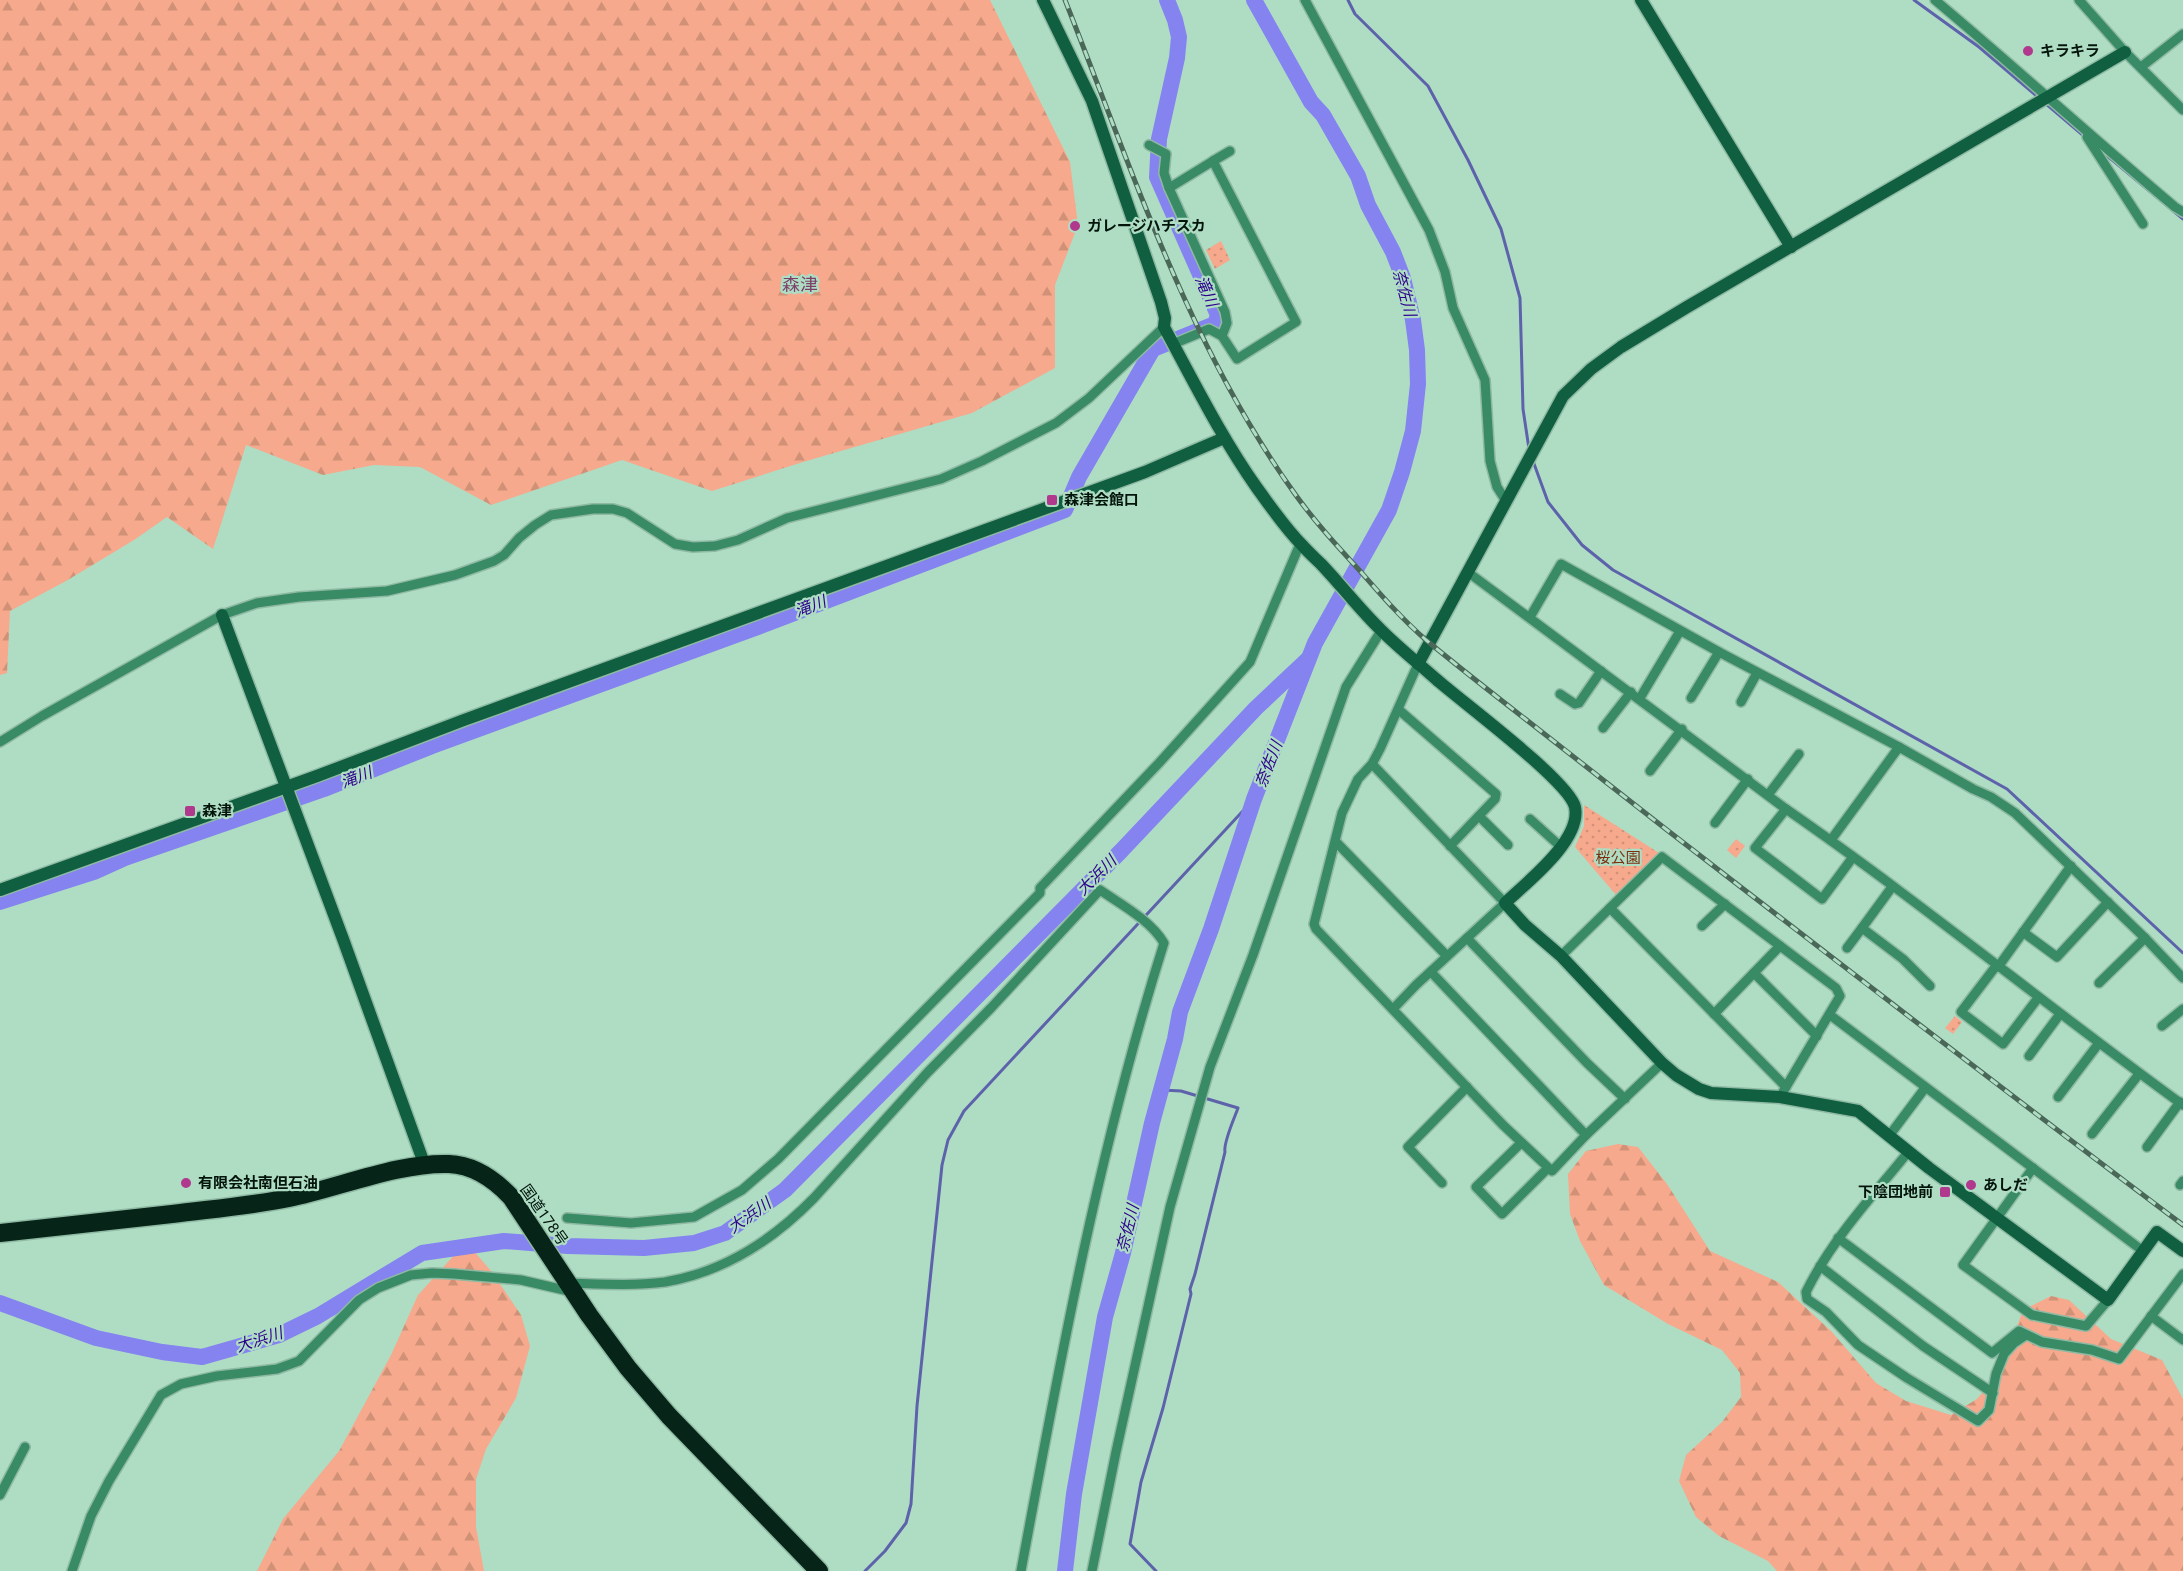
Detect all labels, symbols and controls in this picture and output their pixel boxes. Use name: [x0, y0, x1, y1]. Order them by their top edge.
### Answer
place label: キラキラ: [2040, 42, 2100, 60]
marker: キラキラ: [2021, 44, 2035, 58]
place label: ガレージハチスカ: [1087, 217, 1206, 235]
marker: ガレージハチスカ: [1068, 219, 1082, 233]
water label: 奈佐川: [1389, 267, 1420, 321]
water label: 滝川: [1191, 273, 1223, 312]
district label: 森津: [782, 274, 818, 295]
place label: 森津会館口: [1064, 491, 1139, 509]
marker: 森津会館口: [1045, 493, 1059, 507]
water label: 滝川: [792, 591, 830, 621]
water label: 奈佐川: [1251, 737, 1287, 790]
water label: 滝川: [338, 762, 376, 792]
place label: 森津: [202, 802, 232, 820]
marker: 森津: [183, 804, 197, 818]
park label: 桜公園: [1595, 849, 1641, 867]
water label: 大浜川: [1073, 850, 1121, 899]
place label: 有限会社南但石油: [198, 1174, 318, 1192]
marker: 有限会社南但石油: [179, 1176, 193, 1190]
place label: あしだ: [1983, 1176, 2028, 1194]
marker: あしだ: [1964, 1178, 1978, 1192]
street label: 国道178号: [516, 1181, 572, 1249]
place label: 下陰団地前: [1858, 1183, 1933, 1201]
marker: 下陰団地前: [1938, 1185, 1952, 1199]
water label: 大浜川: [724, 1193, 776, 1237]
water label: 奈佐川: [1112, 1201, 1143, 1254]
water label: 大浜川: [233, 1322, 287, 1356]

